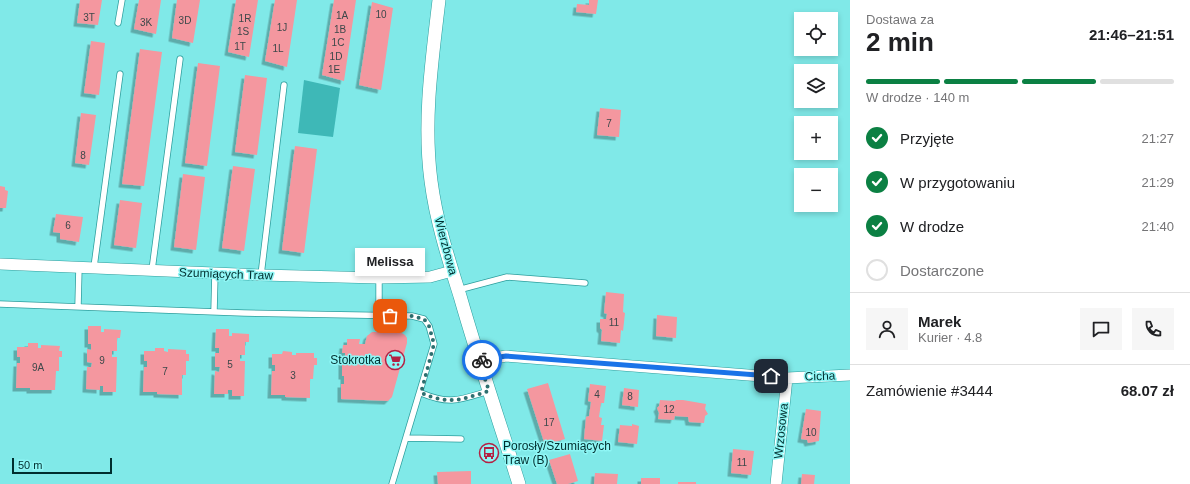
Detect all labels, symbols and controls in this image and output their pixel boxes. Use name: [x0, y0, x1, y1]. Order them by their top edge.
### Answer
house number: 10: [375, 9, 387, 20]
house number: 1A: [336, 10, 348, 21]
house number: 3T: [83, 12, 95, 23]
map controls: [794, 12, 838, 212]
button: locate: [794, 12, 838, 56]
text: Dostawa za: [866, 12, 934, 27]
house number: 1R: [239, 13, 251, 24]
house number: 3D: [179, 15, 191, 26]
house number: 3K: [140, 17, 152, 28]
house number: 1J: [277, 22, 287, 33]
house number: 1B: [334, 24, 346, 35]
house number: 1S: [237, 26, 249, 37]
text: 21:46–21:51: [1089, 26, 1174, 43]
text: 2 min: [866, 27, 934, 57]
house number: 1C: [332, 37, 344, 48]
house number: 1T: [234, 41, 246, 52]
house number: 1L: [272, 43, 284, 54]
house number: 1D: [330, 51, 342, 62]
house number: 1E: [328, 64, 340, 75]
button: layers: [794, 64, 838, 108]
text: W drodze · 140 m: [866, 90, 969, 105]
button: +: [794, 116, 838, 160]
house number: 7: [606, 118, 612, 129]
icon: check: [866, 127, 888, 149]
text: Przyjęte: [900, 130, 954, 147]
text: 21:27: [1141, 131, 1174, 146]
house number: 8: [80, 150, 86, 161]
button: −: [794, 168, 838, 212]
icon: check: [866, 171, 888, 193]
text: W przygotowaniu: [900, 174, 1015, 191]
text: 21:29: [1141, 175, 1174, 190]
icon: check: [866, 215, 888, 237]
street label: Wierzbowa: [432, 216, 461, 277]
text: W drodze: [900, 218, 964, 235]
text: 21:40: [1141, 219, 1174, 234]
house number: 6: [65, 220, 71, 231]
callout: Melissa: [355, 248, 425, 276]
text: Melissa: [367, 254, 413, 269]
text: Dostarczone: [900, 262, 984, 279]
street label: Szumiących Traw: [179, 265, 274, 283]
pin: [373, 299, 407, 333]
icon: bag: [379, 305, 401, 327]
button: person: [866, 308, 908, 350]
button: chat: [1080, 308, 1122, 350]
button: phone: [1132, 308, 1174, 350]
text: Marek: [918, 313, 961, 330]
house number: 11: [609, 317, 620, 328]
text: Kurier · 4.8: [918, 330, 982, 345]
courier: [462, 340, 502, 380]
supermarket icon: Stokrotka: [384, 349, 406, 371]
icon: bike: [471, 349, 493, 371]
place label: Stokrotka: [330, 353, 381, 367]
house number: 9: [99, 355, 105, 366]
house number: 5: [227, 359, 233, 370]
pin: [754, 359, 788, 393]
house number: 9A: [32, 362, 44, 373]
icon: home: [760, 365, 782, 387]
house number: 7: [162, 366, 168, 377]
street label: Cicha: [804, 368, 836, 384]
house number: 3: [290, 370, 296, 381]
text: Zamówienie #3444: [866, 382, 993, 399]
text: 68.07 zł: [1121, 382, 1174, 399]
house number: 4: [594, 389, 600, 400]
house number: 8: [627, 391, 633, 402]
street label: Wrzosowa: [771, 402, 791, 459]
house number: 12: [663, 404, 675, 415]
house number: 17: [543, 417, 555, 428]
house number: 10: [805, 427, 817, 438]
place label: Porosły/Szumiących Traw (B): [503, 439, 611, 467]
bus stop icon: Porosły/Szumiących Traw (B): [478, 442, 500, 464]
scale bar: [12, 456, 112, 475]
house number: 11: [737, 457, 748, 468]
text: 50 m: [18, 459, 42, 471]

